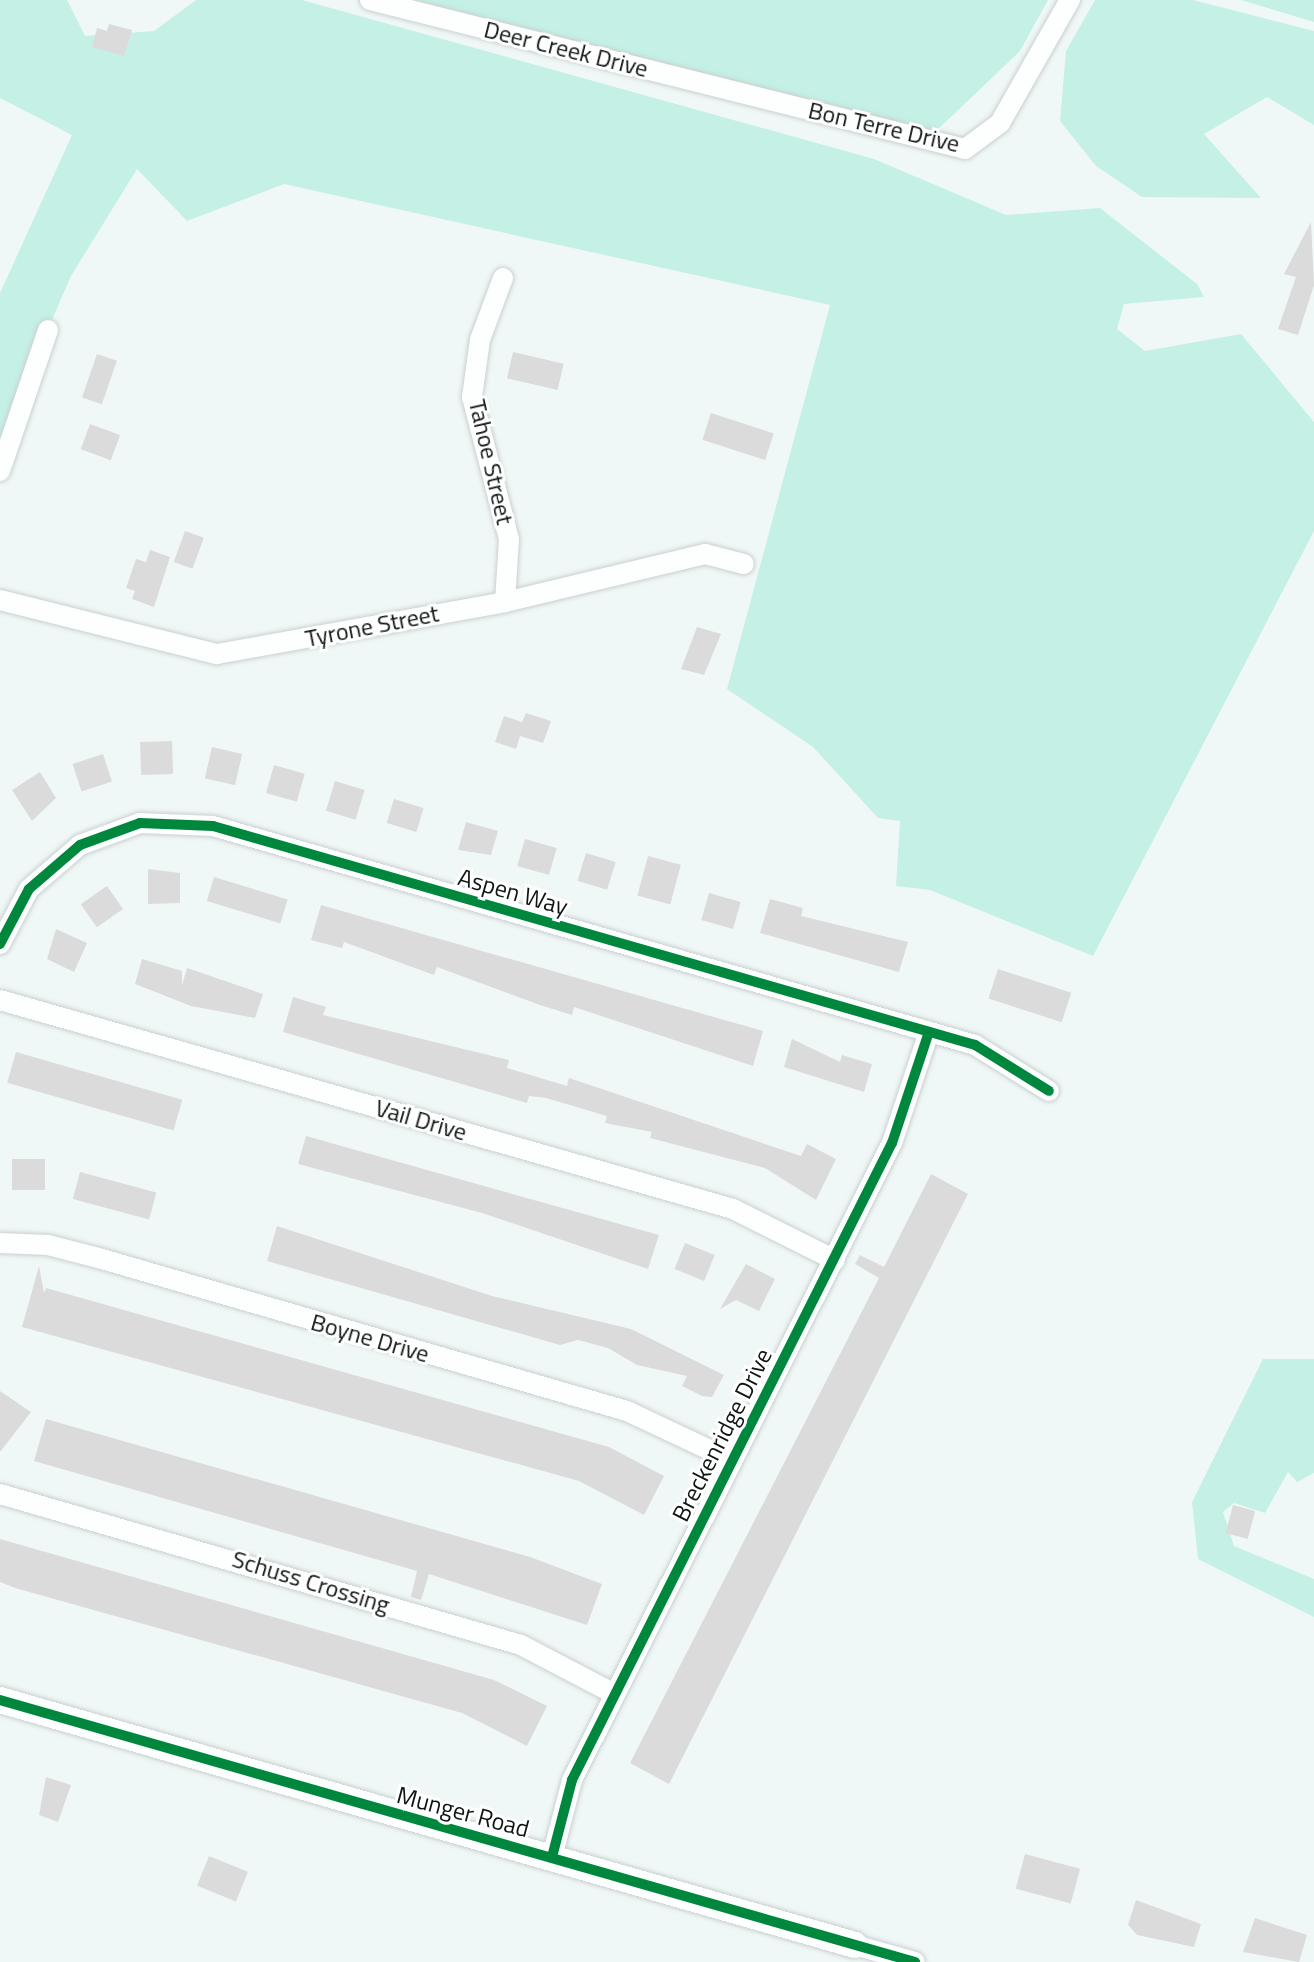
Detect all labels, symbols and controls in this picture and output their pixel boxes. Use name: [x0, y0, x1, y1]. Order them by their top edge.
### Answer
street label: Deer Creek Drive: [481, 15, 651, 83]
street label: Bon Terre Drive: [806, 96, 962, 158]
street label: Tahoe Street: [463, 397, 519, 527]
street label: Tyrone Street: [303, 599, 441, 653]
street label: Aspen Way: [455, 863, 571, 921]
street label: Vail Drive: [372, 1093, 470, 1147]
street label: Boyne Drive: [308, 1307, 432, 1369]
street label: Breckenridge Drive: [666, 1344, 778, 1526]
street label: Schuss Crossing: [229, 1544, 393, 1620]
street label: Munger Road: [394, 1781, 532, 1843]

